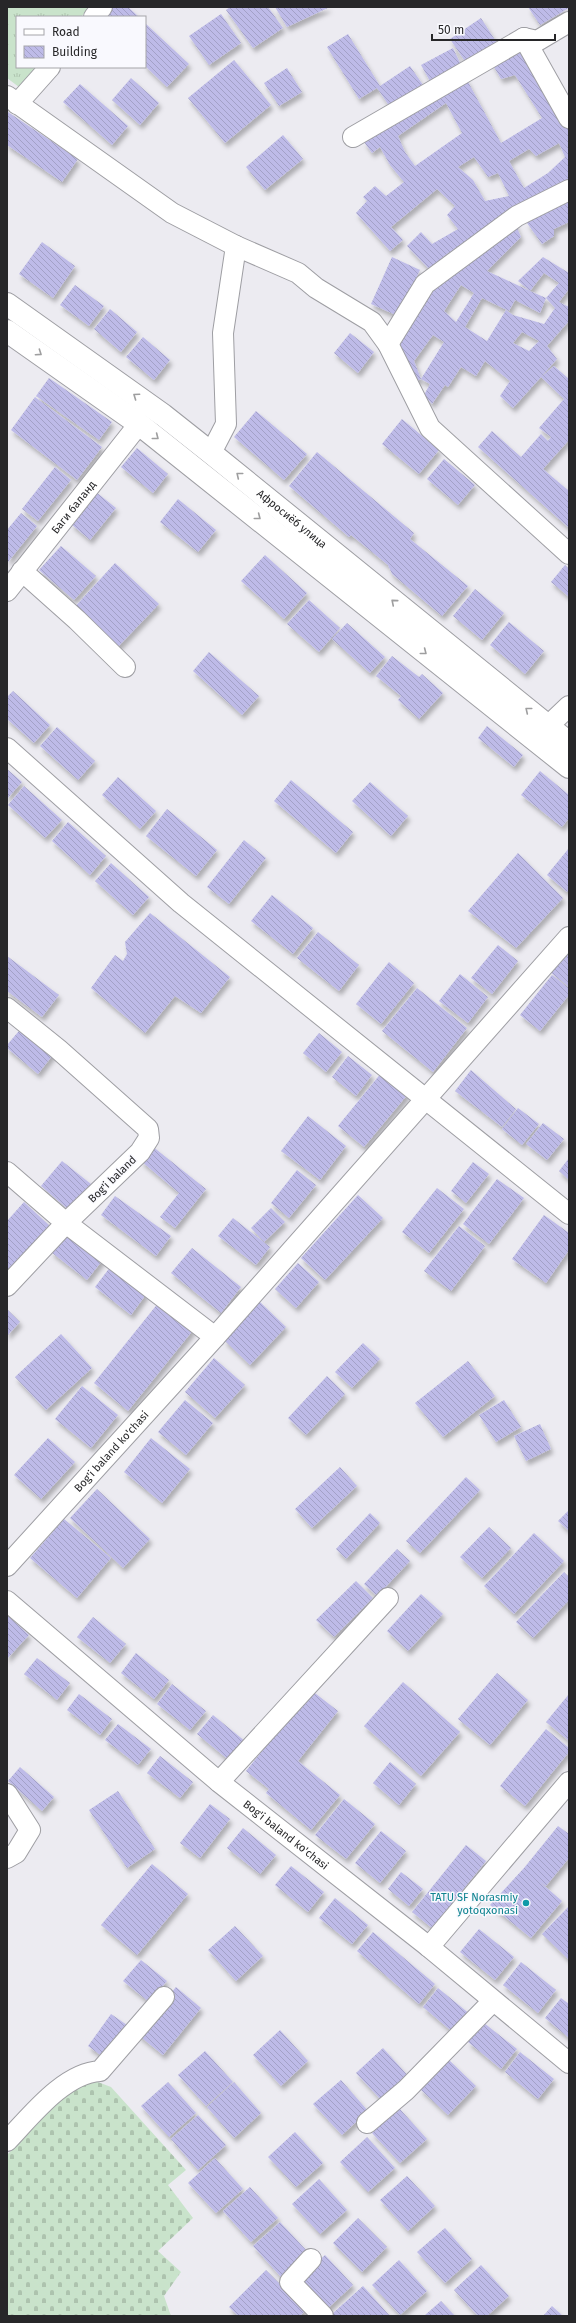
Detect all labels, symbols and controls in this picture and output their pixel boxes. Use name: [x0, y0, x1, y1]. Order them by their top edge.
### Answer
legend: [16, 16, 146, 68]
scale bar: [432, 16, 555, 42]
text: 50 m: [438, 23, 464, 37]
text: Road: [52, 25, 80, 39]
text: Building: [52, 45, 98, 59]
one-way arrow: [35, 348, 42, 356]
one-way arrow: [133, 393, 140, 401]
one-way arrow: [151, 432, 159, 439]
one-way arrow: [237, 473, 244, 480]
street label: Баги баланд: [49, 478, 99, 536]
street label: Афросиёб улица: [254, 487, 329, 551]
one-way arrow: [254, 513, 261, 520]
one-way arrow: [391, 599, 399, 606]
one-way arrow: [420, 647, 427, 654]
one-way arrow: [526, 707, 533, 714]
street label: Bog'i baland: [86, 1153, 139, 1205]
street label: Bog'i baland ko'chasi: [72, 1408, 152, 1495]
street label: Bog'i baland ko'chasi: [241, 1798, 331, 1873]
place label: TATU SF Norasmiy yotoqxonasi: [430, 1891, 519, 1917]
marker: TATU SF Norasmiy yotoqxonasi: [521, 1898, 531, 1908]

